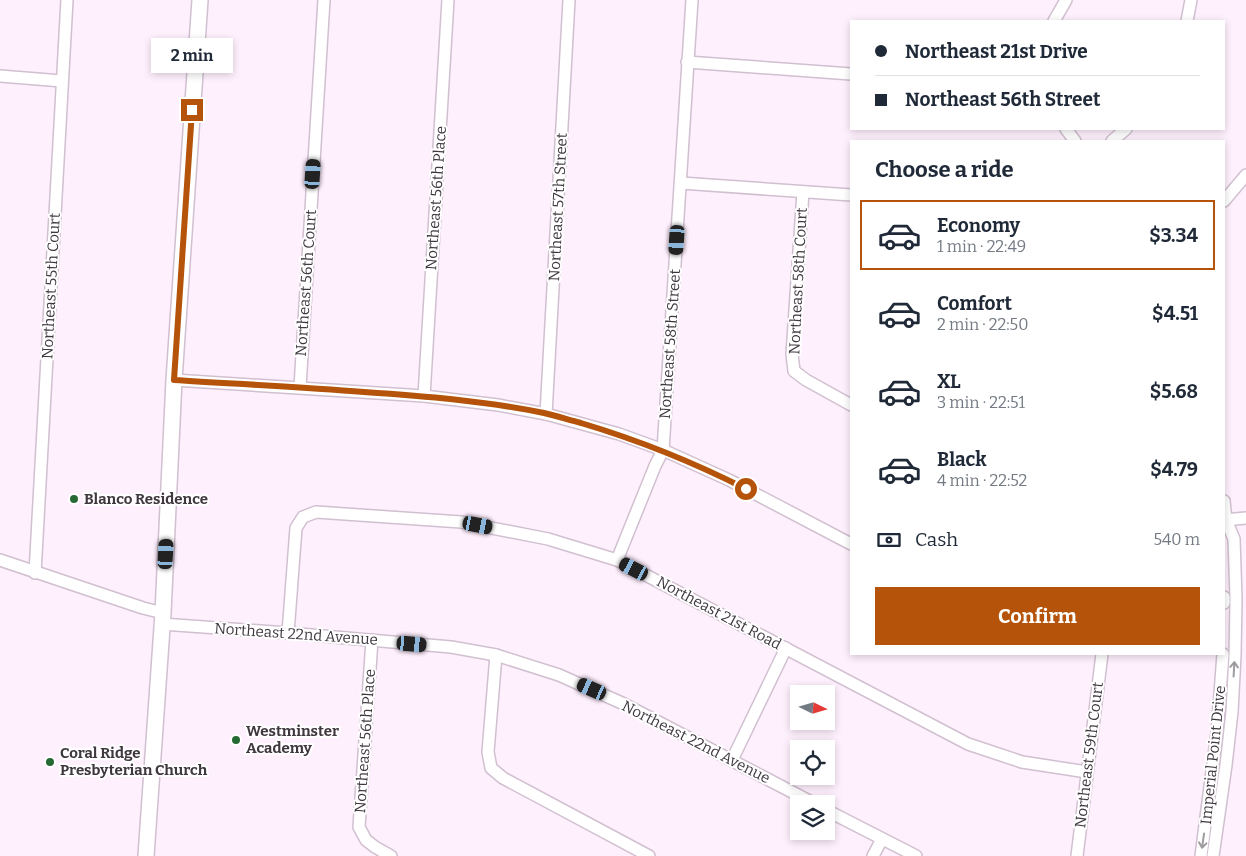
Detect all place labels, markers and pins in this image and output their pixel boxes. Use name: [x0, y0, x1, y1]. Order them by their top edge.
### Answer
place label: Blanco Residence: [84, 490, 208, 508]
marker: Blanco Residence: [68, 493, 80, 505]
place label: Westminster Academy: [246, 722, 339, 757]
marker: Westminster Academy: [230, 734, 242, 746]
place label: Coral Ridge Presbyterian Church: [60, 744, 208, 779]
marker: Coral Ridge Presbyterian Church: [44, 756, 56, 768]

